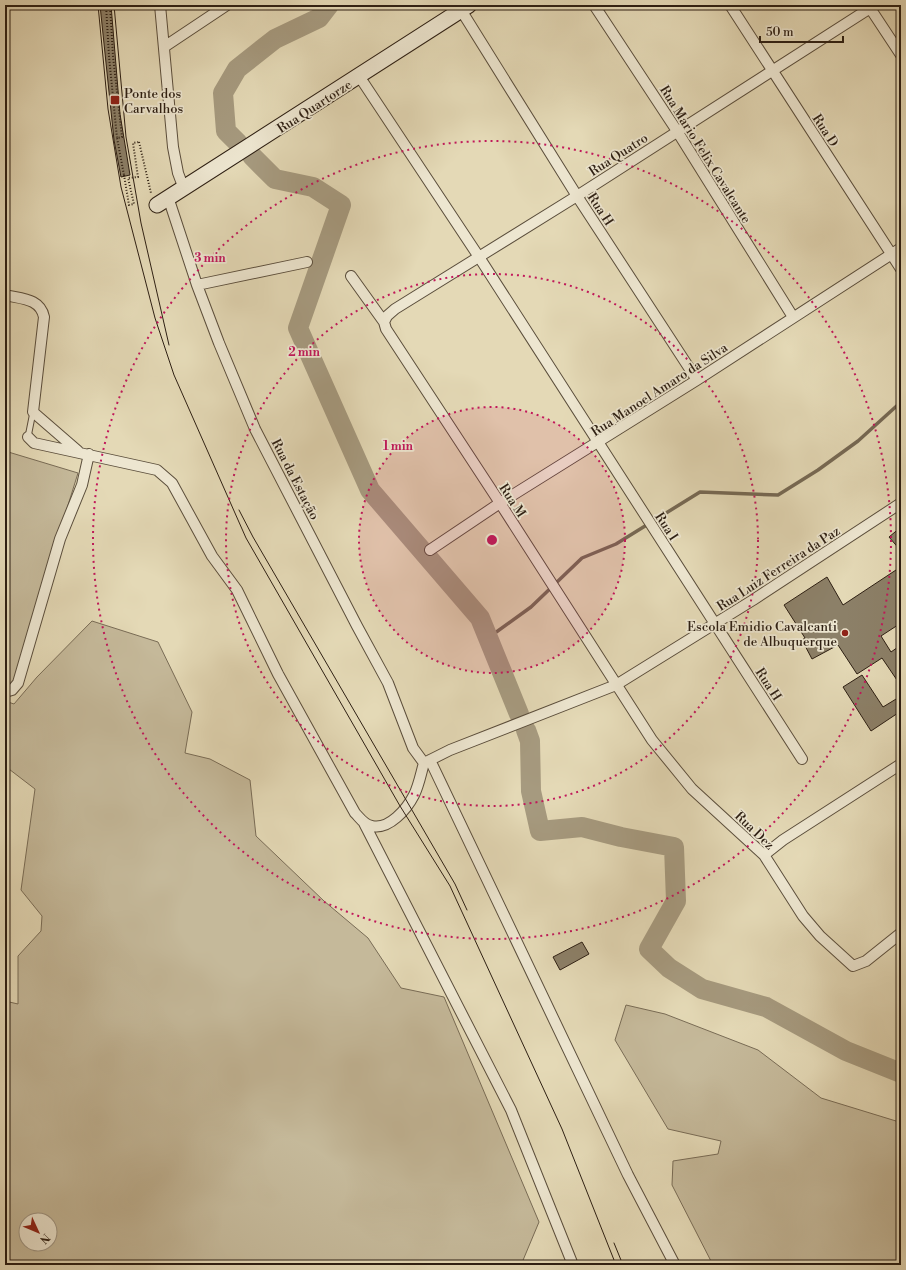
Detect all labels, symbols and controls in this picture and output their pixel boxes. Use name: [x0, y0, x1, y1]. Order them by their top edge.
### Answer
scale bar: [760, 18, 843, 44]
text: 50 m: [766, 25, 794, 40]
street label: Rua Quartorze: [274, 76, 355, 137]
street label: Rua Mario Felix Cavalcante: [656, 83, 754, 227]
place label: Ponte dos Carvalhos: [124, 86, 184, 117]
marker: Ponte dos Carvalhos: [109, 94, 121, 106]
street label: Rua D: [809, 111, 842, 150]
street label: Rua Quatro: [586, 130, 651, 180]
street label: Rua H: [584, 190, 617, 230]
text: 3 min: [194, 251, 226, 266]
street label: Rua Manoel Amaro da Silva: [588, 339, 731, 440]
text: 2 min: [288, 345, 320, 360]
street label: Rua da Estação: [268, 436, 322, 523]
text: 1 min: [383, 439, 414, 454]
street label: Rua M: [495, 481, 529, 521]
street label: Rua I: [651, 509, 681, 544]
street label: Rua Luiz Ferreira da Paz: [714, 523, 843, 615]
centre of rings: [485, 533, 499, 547]
place label: Escola Emidio Cavalcanti de Albuquerque: [687, 619, 837, 650]
marker: Escola Emidio Cavalcanti de Albuquerque: [840, 628, 850, 638]
street label: Rua H: [752, 665, 785, 705]
street label: Rua Dez: [731, 808, 777, 853]
north arrow: [18, 1212, 58, 1252]
text: N: [36, 1230, 53, 1246]

